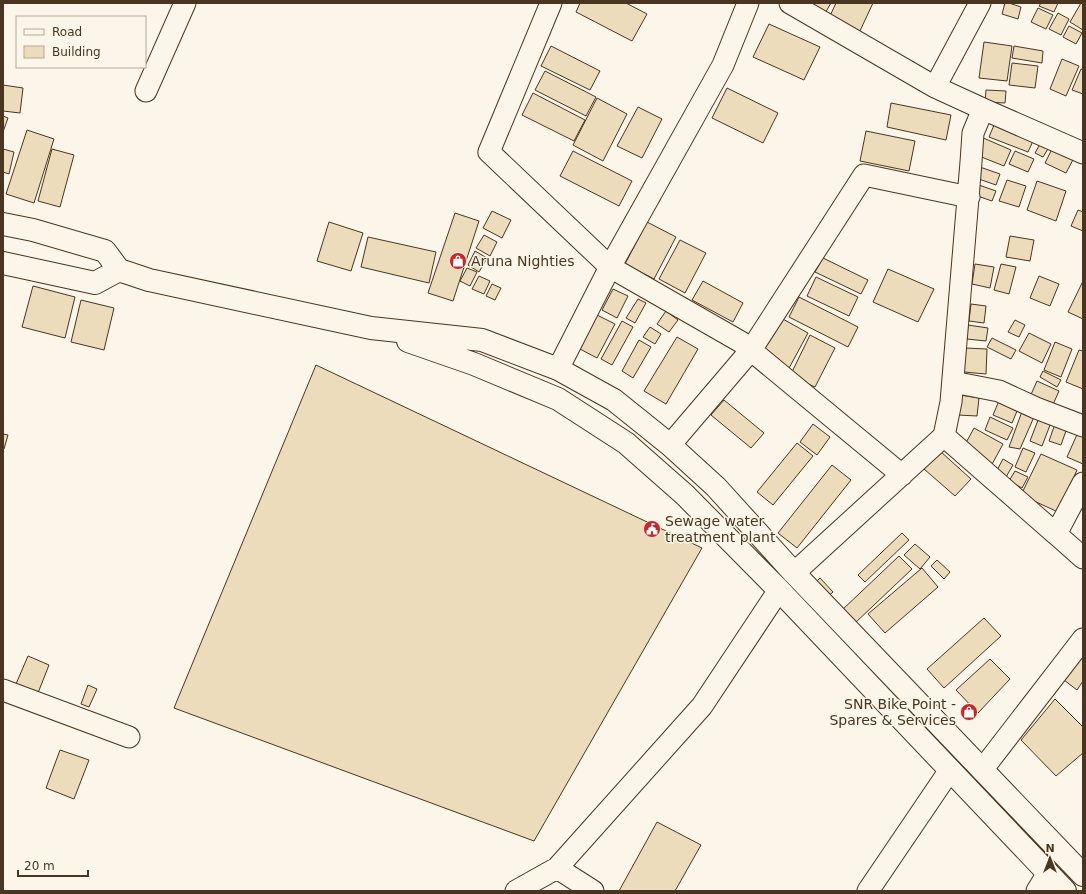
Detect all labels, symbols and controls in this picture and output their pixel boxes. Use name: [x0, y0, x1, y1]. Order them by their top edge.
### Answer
legend: [16, 16, 146, 68]
text: Road: [52, 25, 82, 39]
text: Building: [52, 45, 101, 59]
shop icon: Aruna Nighties: [448, 251, 468, 271]
place label: Aruna Nighties: [471, 253, 575, 269]
place label: Sewage water treatment plant: [665, 513, 776, 545]
public building icon: Sewage water treatment plant: [642, 519, 662, 539]
place label: SNR Bike Point - Spares & Services: [829, 696, 956, 728]
shop icon: SNR Bike Point - Spares & Services: [959, 702, 979, 722]
north arrow: [1030, 838, 1070, 878]
text: N: [1045, 842, 1055, 855]
scale bar: [18, 852, 88, 878]
text: 20 m: [24, 859, 55, 873]

